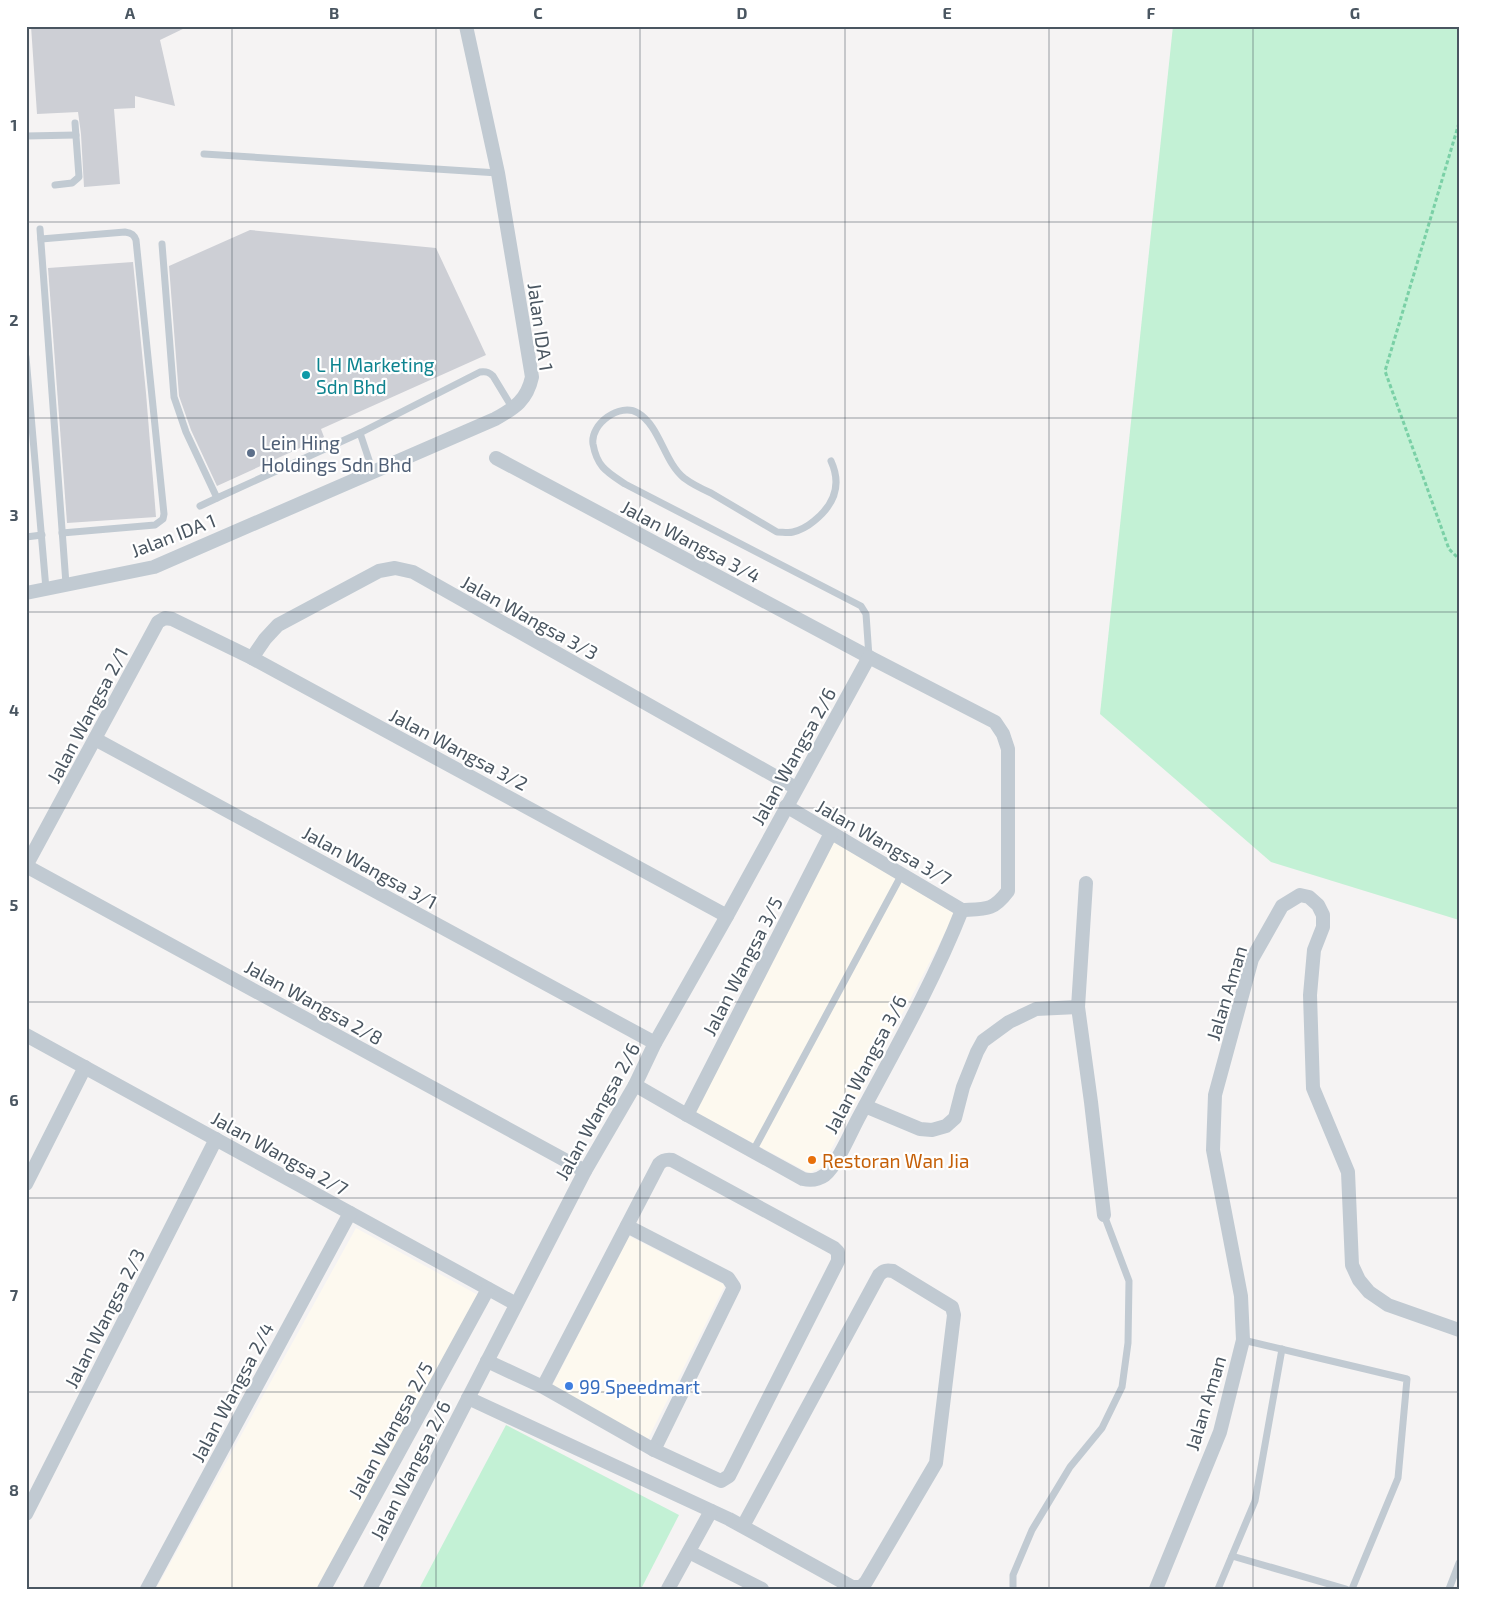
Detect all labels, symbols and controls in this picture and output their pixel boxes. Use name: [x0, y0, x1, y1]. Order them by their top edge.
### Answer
text: A: [125, 3, 136, 22]
text: B: [329, 3, 339, 22]
text: C: [533, 3, 543, 22]
text: D: [737, 3, 748, 22]
text: E: [942, 3, 952, 22]
text: F: [1147, 3, 1156, 22]
text: G: [1350, 3, 1360, 22]
text: 1: [11, 115, 17, 134]
street label: Jalan IDA 1: [523, 281, 559, 373]
text: 2: [9, 310, 19, 329]
place label: L H Marketing Sdn Bhd: [316, 353, 435, 398]
marker: L H Marketing Sdn Bhd: [300, 369, 312, 381]
place label: Lein Hing Holdings Sdn Bhd: [261, 431, 412, 476]
marker: Lein Hing Holdings Sdn Bhd: [245, 447, 257, 459]
street label: Jalan Wangsa 3/4: [618, 495, 764, 587]
text: 3: [9, 505, 19, 524]
street label: Jalan IDA 1: [127, 508, 219, 562]
street label: Jalan Wangsa 3/3: [457, 570, 603, 664]
street label: Jalan Wangsa 2/1: [42, 643, 132, 787]
street label: Jalan Wangsa 2/6: [746, 683, 840, 829]
text: 4: [9, 700, 19, 719]
street label: Jalan Wangsa 3/2: [386, 703, 532, 795]
street label: Jalan Wangsa 3/7: [812, 794, 956, 890]
street label: Jalan Wangsa 3/1: [299, 821, 441, 913]
street label: Jalan Wangsa 3/5: [697, 893, 787, 1039]
text: 5: [10, 895, 19, 914]
street label: Jalan Aman: [1201, 943, 1251, 1043]
street label: Jalan Wangsa 2/8: [241, 955, 387, 1049]
street label: Jalan Wangsa 3/6: [819, 991, 911, 1137]
street label: Jalan Wangsa 2/6: [550, 1038, 644, 1184]
text: 6: [9, 1090, 19, 1109]
street label: Jalan Wangsa 2/7: [208, 1106, 352, 1200]
place label: Restoran Wan Jia: [822, 1149, 969, 1172]
marker: Restoran Wan Jia: [806, 1154, 818, 1166]
street label: Jalan Wangsa 2/3: [59, 1245, 149, 1391]
text: 7: [10, 1285, 19, 1304]
street label: Jalan Wangsa 2/4: [186, 1318, 278, 1466]
street label: Jalan Aman: [1180, 1353, 1230, 1453]
street label: Jalan Wangsa 2/5: [343, 1358, 437, 1502]
place label: 99 Speedmart: [579, 1375, 700, 1398]
marker: 99 Speedmart: [563, 1380, 575, 1392]
street label: Jalan Wangsa 2/6: [365, 1396, 455, 1544]
text: 8: [9, 1480, 19, 1499]

